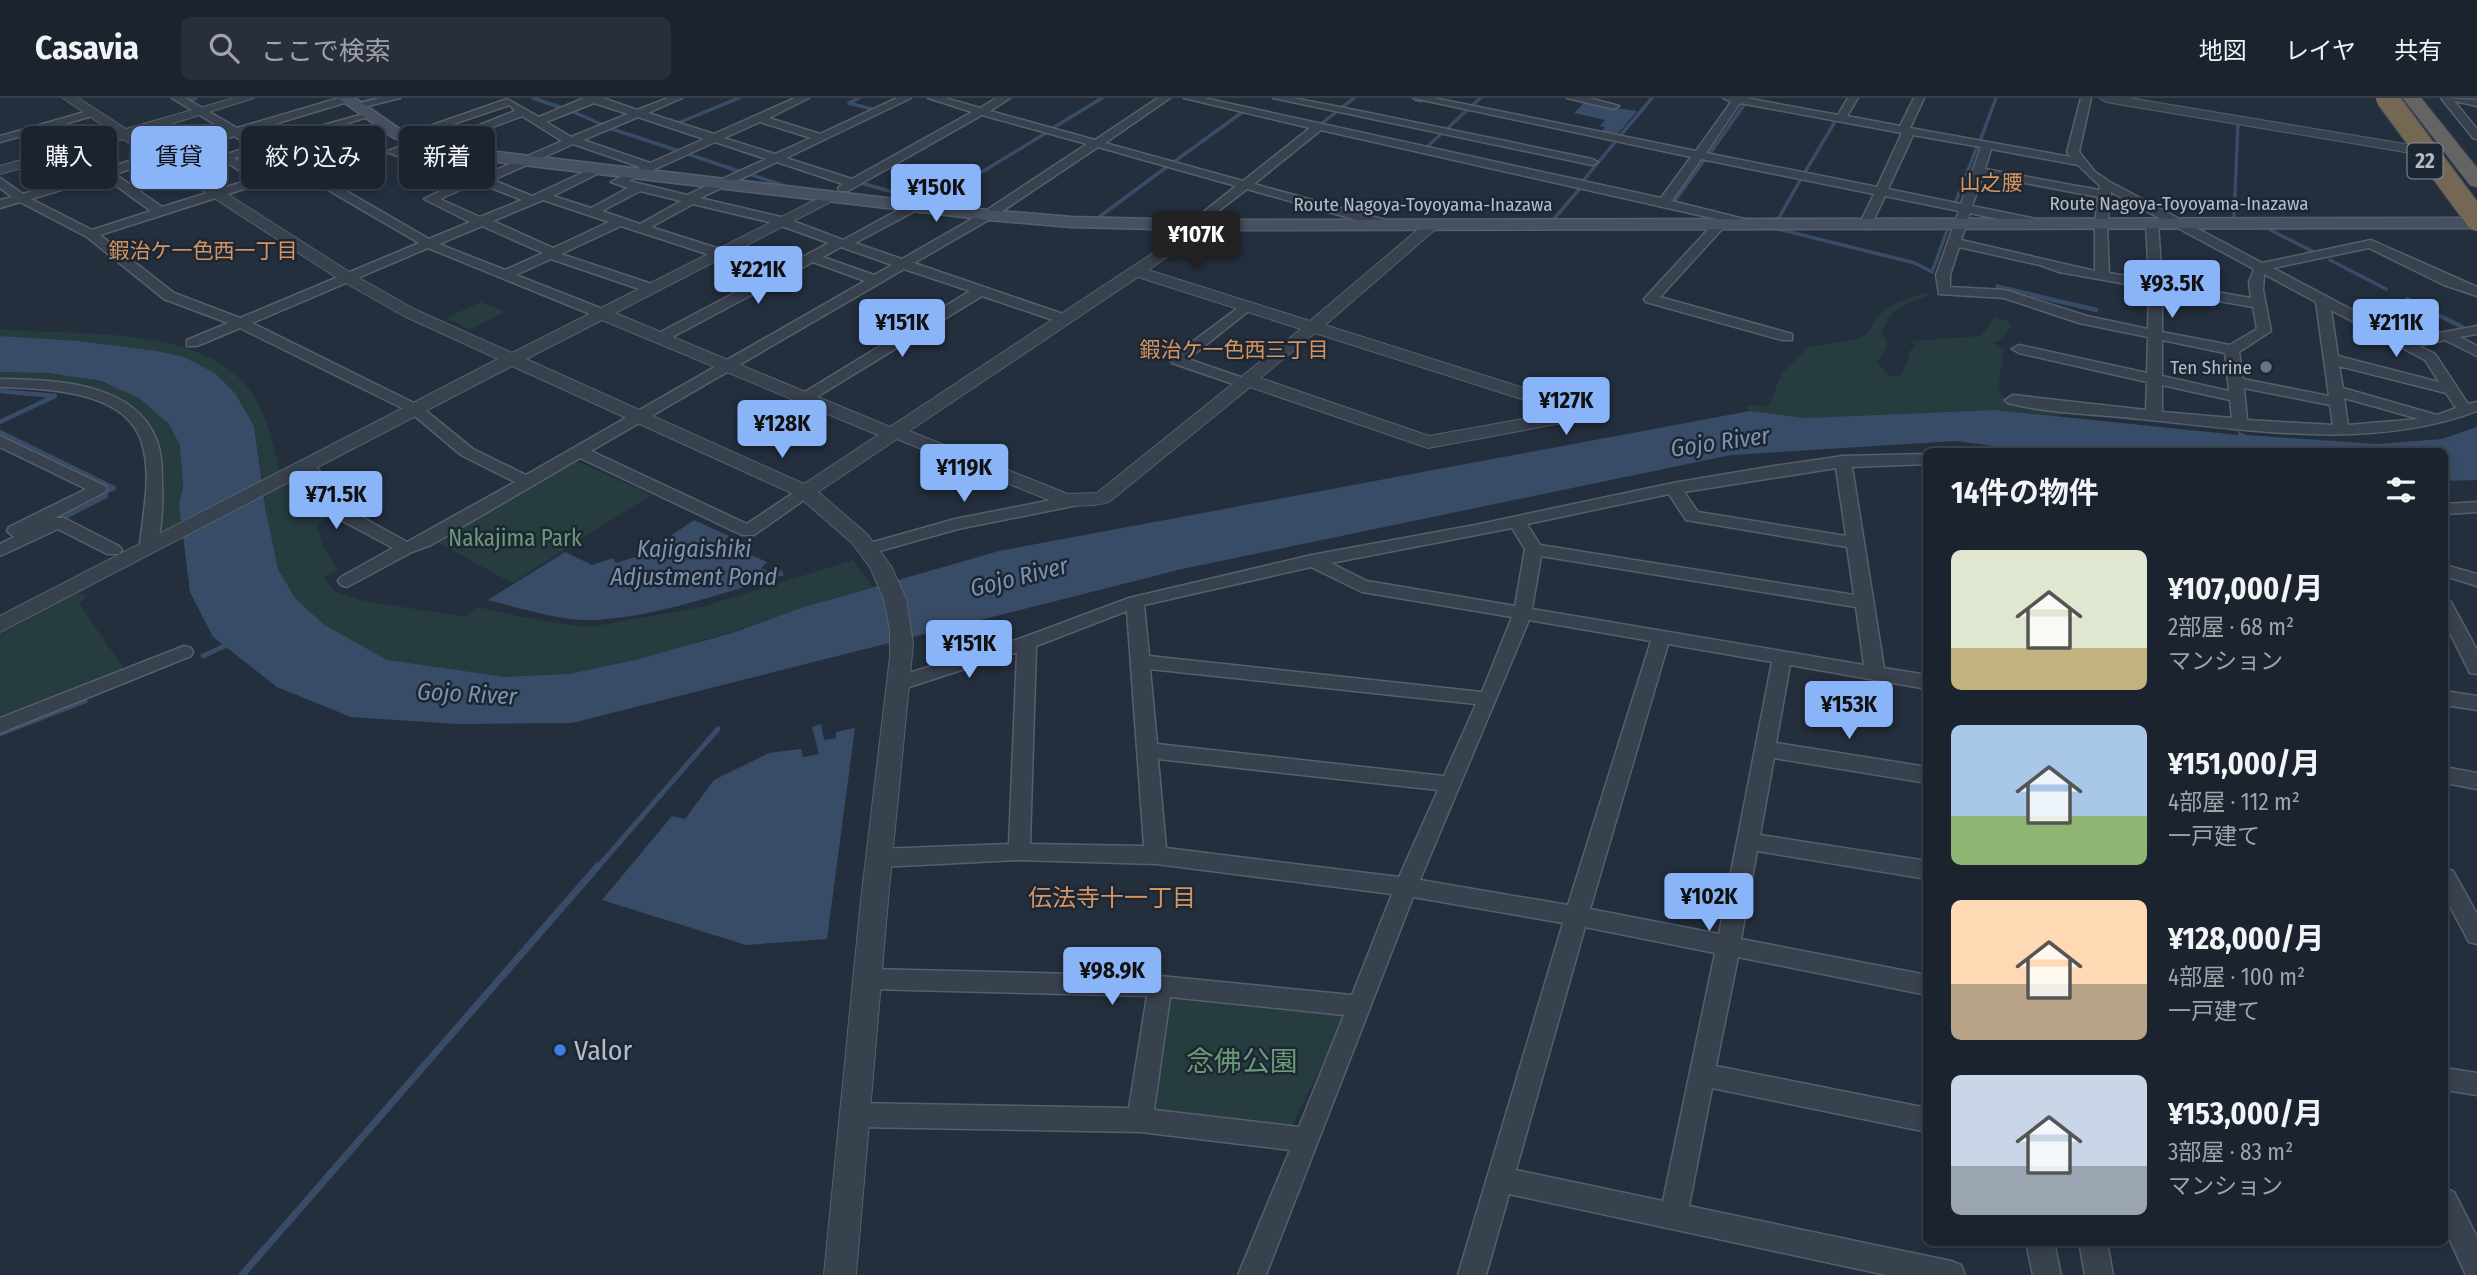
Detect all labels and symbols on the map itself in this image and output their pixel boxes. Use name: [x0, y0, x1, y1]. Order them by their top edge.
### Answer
road number: 22: [2408, 144, 2442, 178]
pin: ¥150K: [887, 164, 985, 224]
district label: 山之腰: [1960, 170, 2023, 196]
street label: Route Nagoya-Toyoyama-Inazawa: [2050, 192, 2308, 215]
street label: Route Nagoya-Toyoyama-Inazawa: [1294, 193, 1552, 216]
pin: ¥107K: [1147, 212, 1245, 271]
district label: 鍜治ケ一色西一丁目: [109, 238, 298, 264]
pin: ¥221K: [709, 246, 807, 306]
pin: ¥93.5K: [2115, 260, 2229, 320]
pin: ¥151K: [853, 300, 951, 359]
pin: ¥211K: [2347, 300, 2445, 359]
district label: 鍜治ケ一色西三丁目: [1140, 337, 1329, 363]
place label: Ten Shrine: [2170, 356, 2252, 379]
marker: Ten Shrine: [2258, 359, 2274, 375]
pin: ¥127K: [1517, 378, 1615, 437]
pin: ¥128K: [733, 400, 831, 460]
water label: Gojo River: [1669, 421, 1772, 463]
pin: ¥119K: [915, 444, 1013, 504]
pin: ¥71.5K: [279, 472, 393, 531]
park label: Nakajima Park: [448, 524, 582, 552]
water label: Kajigaishiki Adjustment Pond: [610, 535, 778, 591]
water label: Gojo River: [967, 551, 1071, 603]
pin: ¥151K: [920, 620, 1018, 680]
water label: Gojo River: [416, 677, 518, 711]
pin: ¥153K: [1800, 682, 1898, 741]
pin: ¥102K: [1660, 874, 1758, 933]
district label: 伝法寺十一丁目: [1028, 884, 1196, 912]
pin: ¥98.9K: [1055, 948, 1169, 1007]
place label: Valor: [574, 1034, 633, 1067]
marker: Valor: [552, 1042, 568, 1058]
park label: 念佛公園: [1186, 1045, 1298, 1078]

